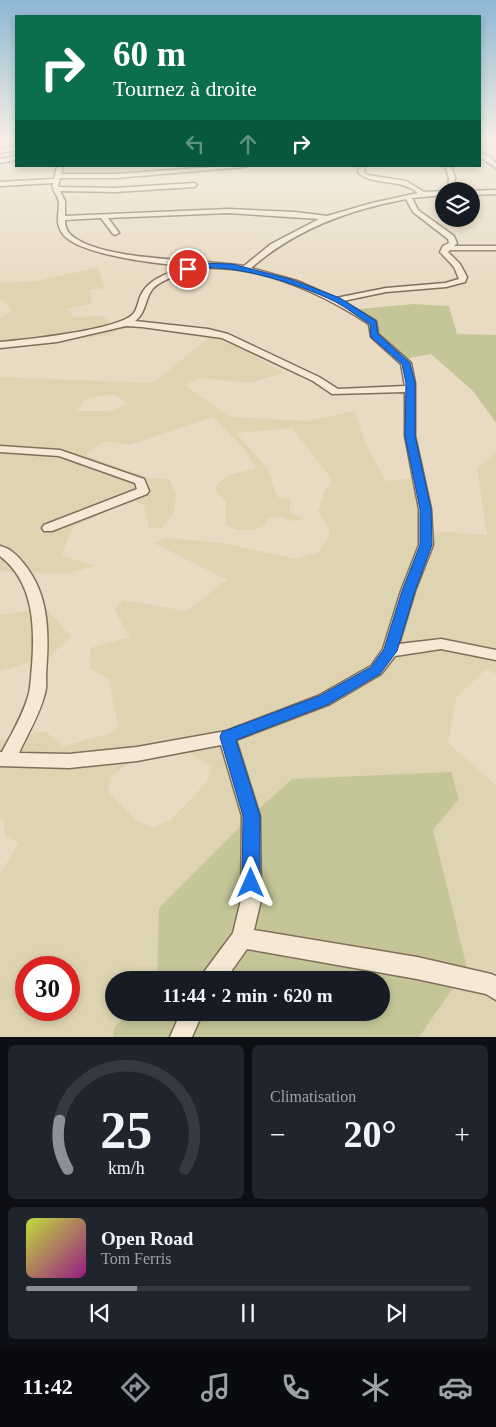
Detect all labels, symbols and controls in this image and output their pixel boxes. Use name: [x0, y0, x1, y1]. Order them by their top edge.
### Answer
icon: right: [30, 35, 95, 100]
text: 60 m: [113, 35, 186, 74]
text: Tournez à droite: [113, 76, 257, 101]
icon: left: [181, 130, 209, 158]
icon: ahead: [234, 130, 262, 158]
icon: right: [287, 130, 315, 158]
map controls: [435, 182, 480, 227]
button: layers: [435, 182, 480, 227]
pin: [167, 248, 209, 290]
icon: arrive: [174, 255, 202, 283]
position arrow: [224, 856, 276, 908]
speed limit sign: 30: [15, 956, 80, 1021]
text: 11:44 · 2 min · 620 m: [163, 985, 332, 1006]
text: Climatisation: [270, 1088, 356, 1105]
text: 25: [100, 1102, 152, 1159]
text: 20°: [343, 1113, 397, 1155]
text: −: [270, 1119, 286, 1150]
text: +: [454, 1119, 470, 1150]
text: km/h: [108, 1158, 144, 1178]
text: Open Road: [101, 1228, 193, 1249]
text: Tom Ferris: [101, 1250, 171, 1267]
icon: previous: [86, 1299, 114, 1327]
icon: pause: [234, 1299, 262, 1327]
icon: next: [382, 1299, 410, 1327]
icon: directions: [118, 1370, 153, 1405]
icon: music: [198, 1370, 233, 1405]
icon: phone: [278, 1370, 313, 1405]
icon: climate: [358, 1370, 393, 1405]
icon: car: [438, 1370, 473, 1405]
text: 11:42: [23, 1374, 73, 1399]

